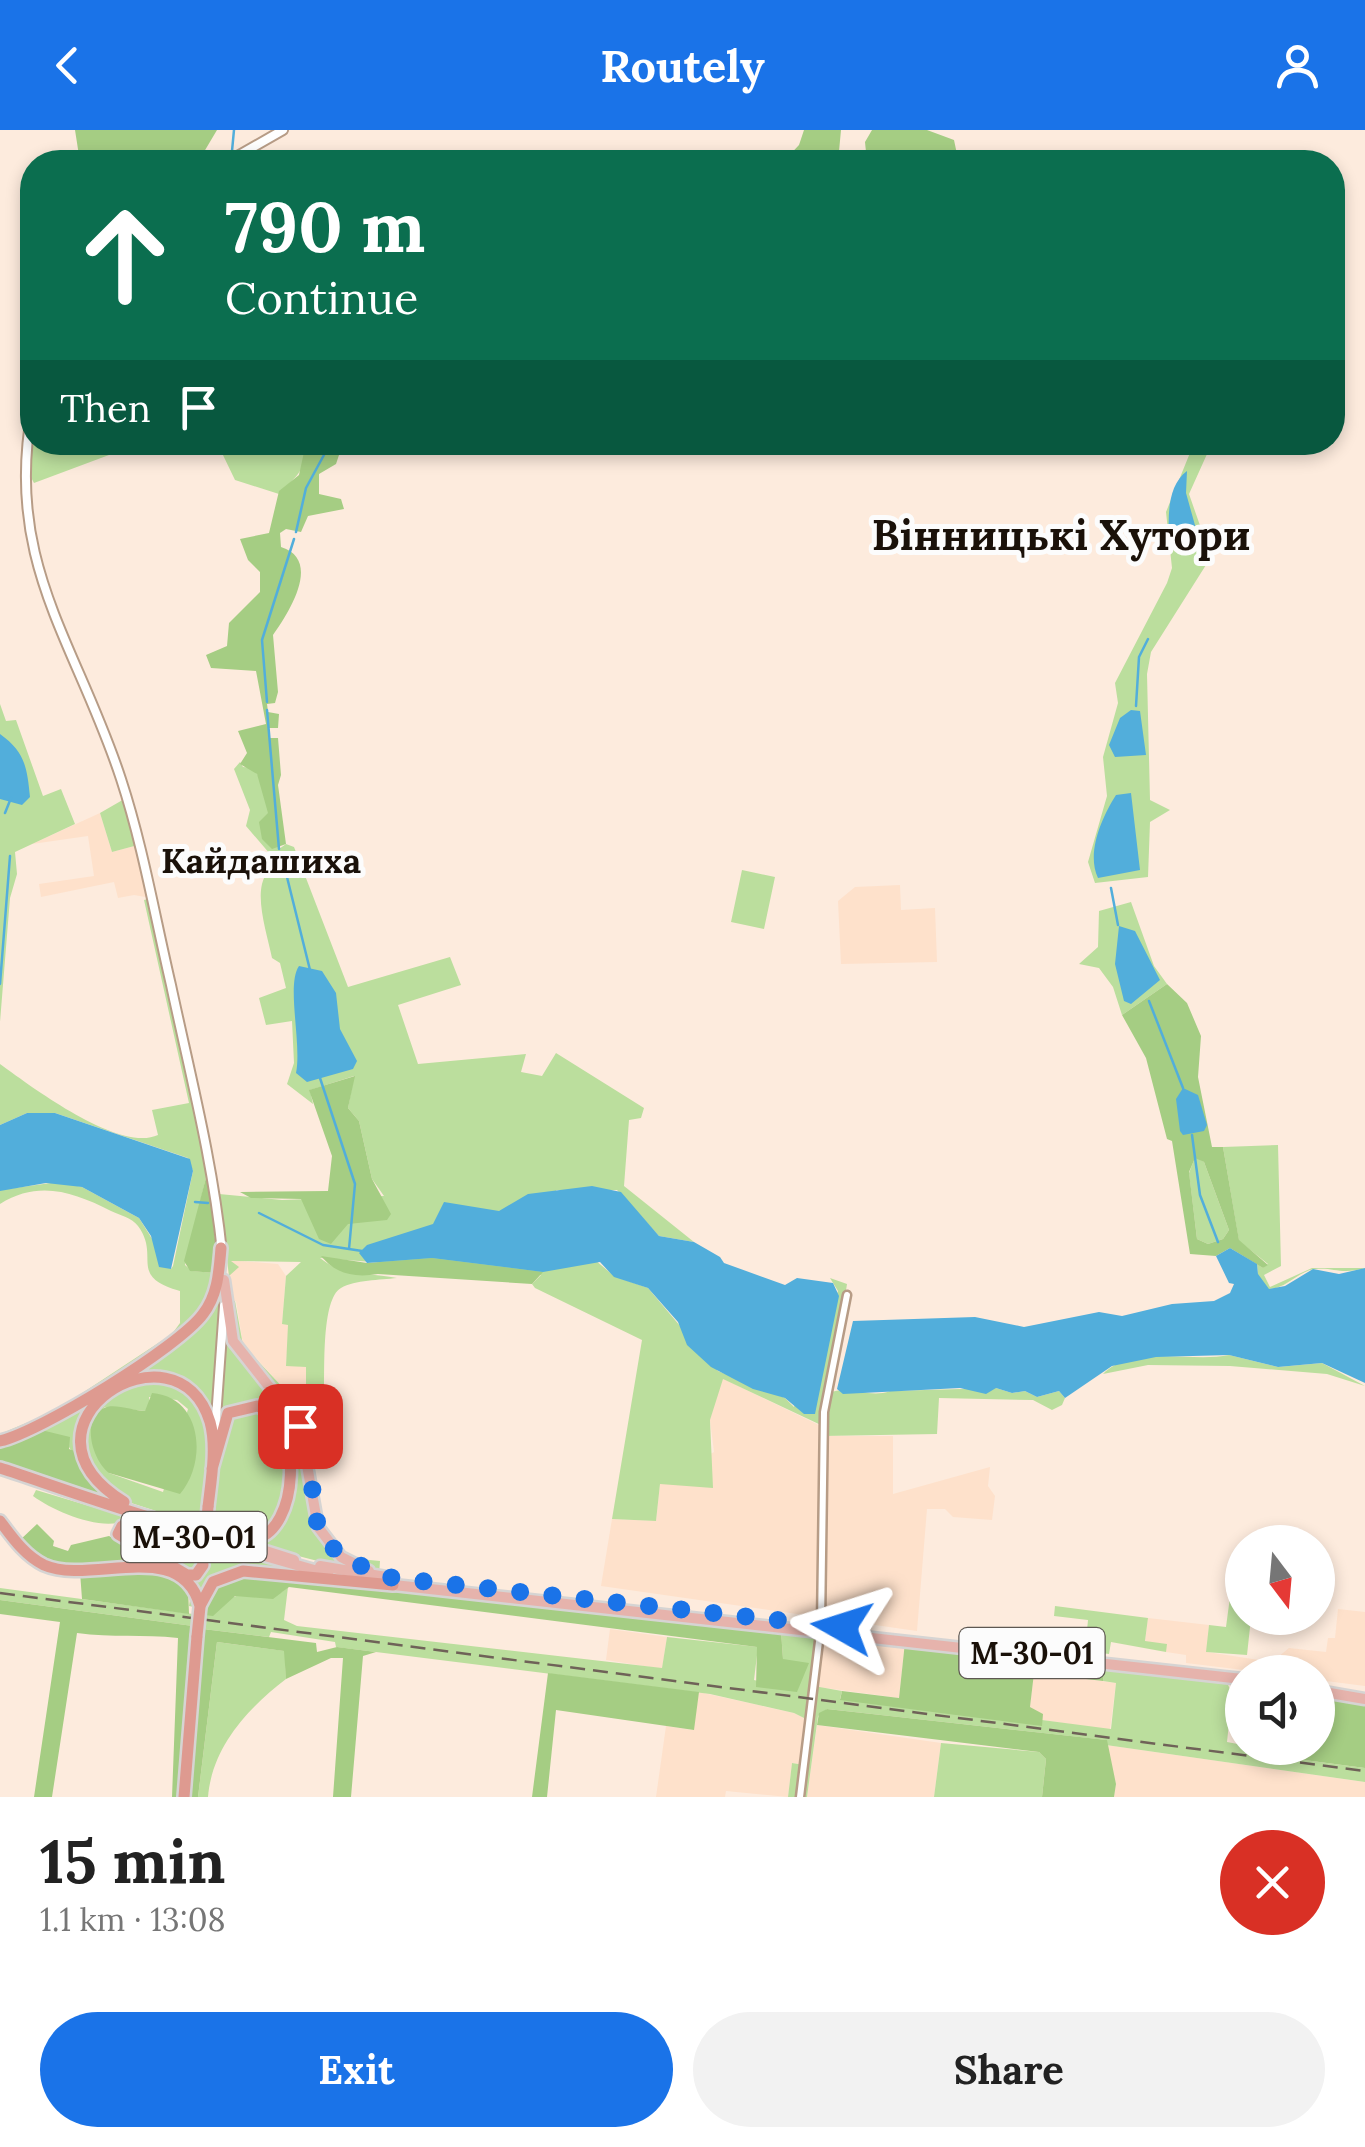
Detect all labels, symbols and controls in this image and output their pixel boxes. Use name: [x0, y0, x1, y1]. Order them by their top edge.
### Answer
text: Routely: [600, 37, 765, 94]
icon: back: [40, 38, 95, 93]
icon: person: [1270, 38, 1325, 93]
text: 790 m: [225, 182, 425, 271]
icon: ahead: [60, 190, 190, 320]
text: Continue: [225, 269, 418, 326]
icon: arrive: [171, 380, 226, 435]
text: Then: [60, 384, 151, 432]
district label: Вінницькі Хутори: [872, 508, 1250, 562]
district label: Кайдашиха: [161, 838, 361, 883]
pin: [258, 1384, 343, 1469]
icon: arrive: [273, 1399, 328, 1454]
road number: М-30-01: [121, 1512, 266, 1562]
north arrow: [1225, 1525, 1335, 1635]
map controls: [1225, 1525, 1335, 1765]
position arrow: [790, 1575, 894, 1679]
road number: М-30-01: [960, 1628, 1104, 1678]
button: sound: [1225, 1655, 1335, 1765]
text: 15 min: [40, 1823, 226, 1899]
button: close: [1220, 1830, 1325, 1935]
text: 1.1 km · 13:08: [40, 1899, 226, 1940]
button: Exit: [40, 2012, 673, 2127]
button: Share: [693, 2012, 1325, 2127]

